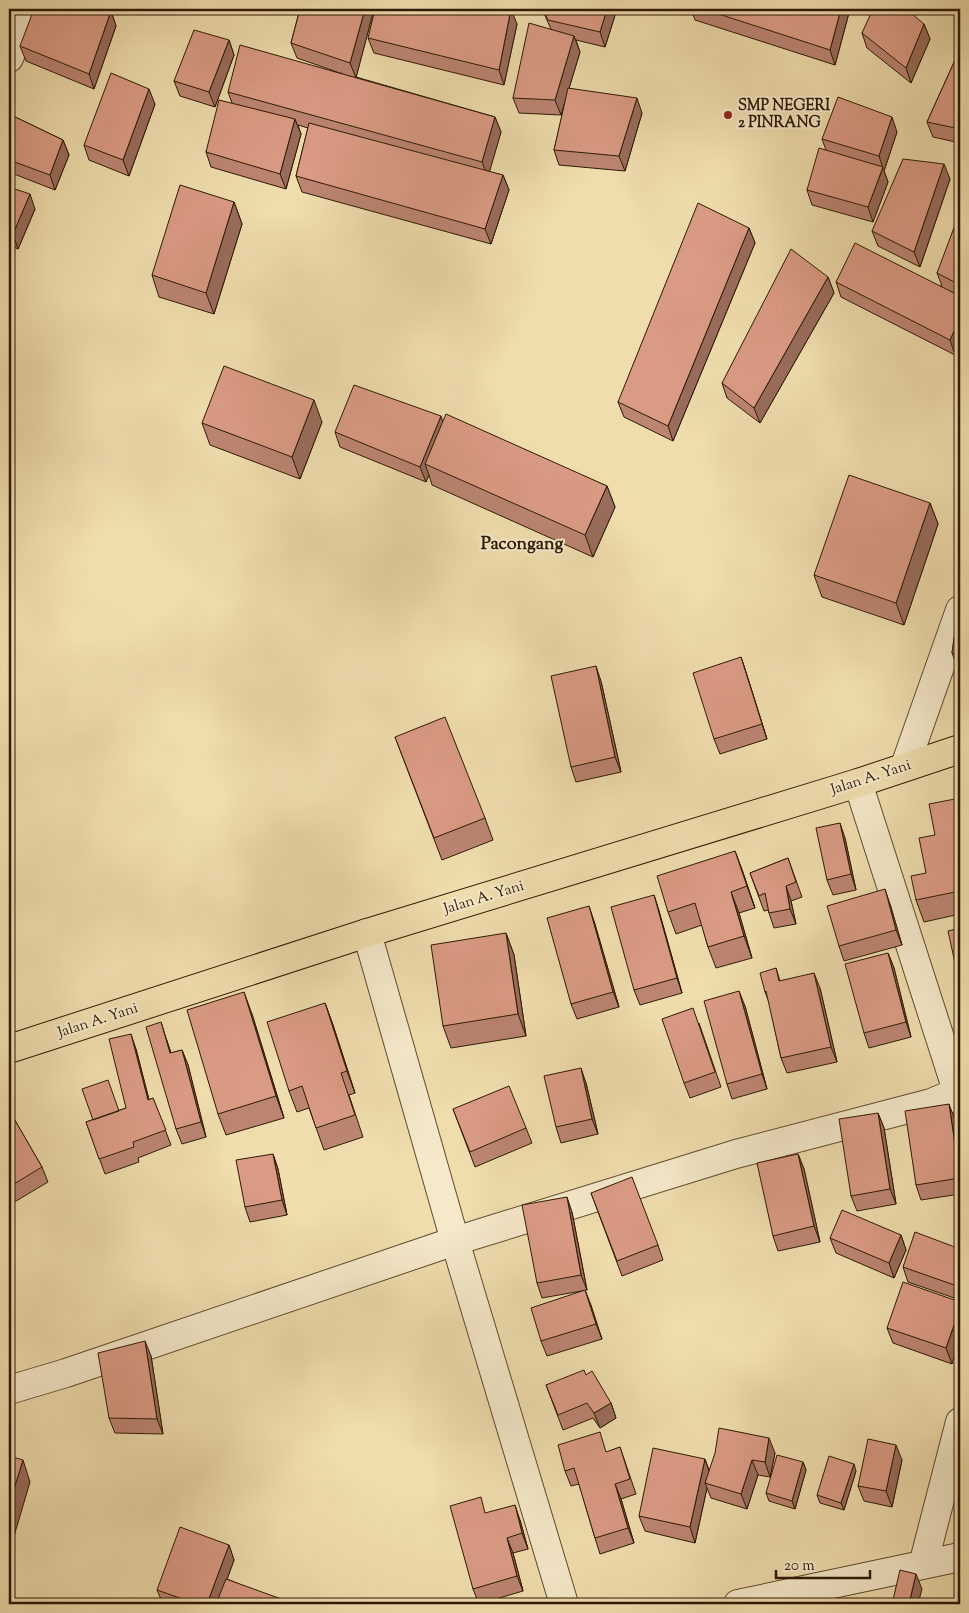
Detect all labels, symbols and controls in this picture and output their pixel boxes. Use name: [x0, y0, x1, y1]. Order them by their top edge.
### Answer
place label: SMP NEGERI 2 PINRANG: [738, 96, 830, 134]
marker: SMP NEGERI 2 PINRANG: [722, 109, 734, 121]
district label: Pacongang: [481, 532, 564, 558]
street label: Jalan A. Yani: [827, 755, 914, 801]
street label: Jalan A. Yani: [440, 876, 527, 921]
street label: Jalan A. Yani: [54, 998, 141, 1044]
scale bar: [776, 1548, 870, 1580]
text: 20 m: [784, 1556, 815, 1577]

